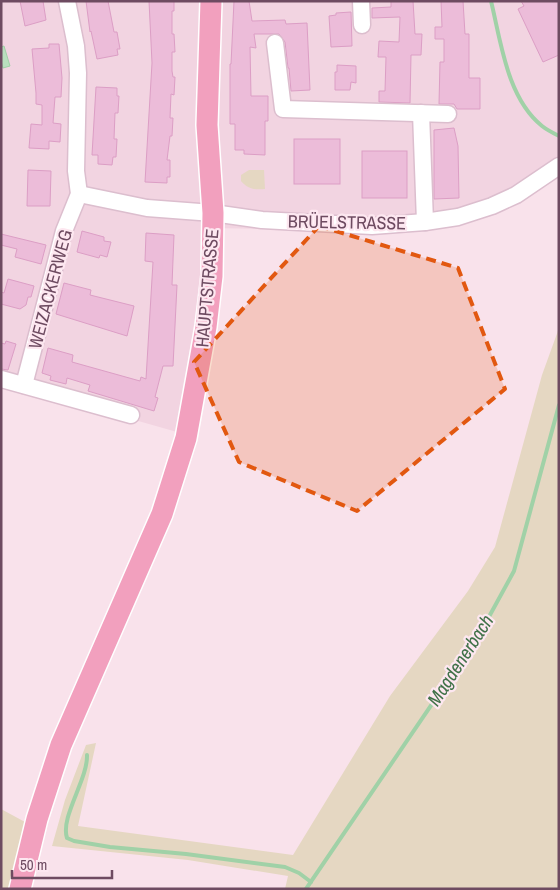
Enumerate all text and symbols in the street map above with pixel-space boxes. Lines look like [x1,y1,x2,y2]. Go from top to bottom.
street label: BRÜELSTRASSE [288,208,406,236]
street label: WEIZACKERWEG [22,226,78,352]
street label: HAUPTSTRASSE [189,228,225,348]
water label: Magdenerbach [421,609,499,711]
scale bar [12,848,112,880]
text: 50 m [20,854,47,875]

